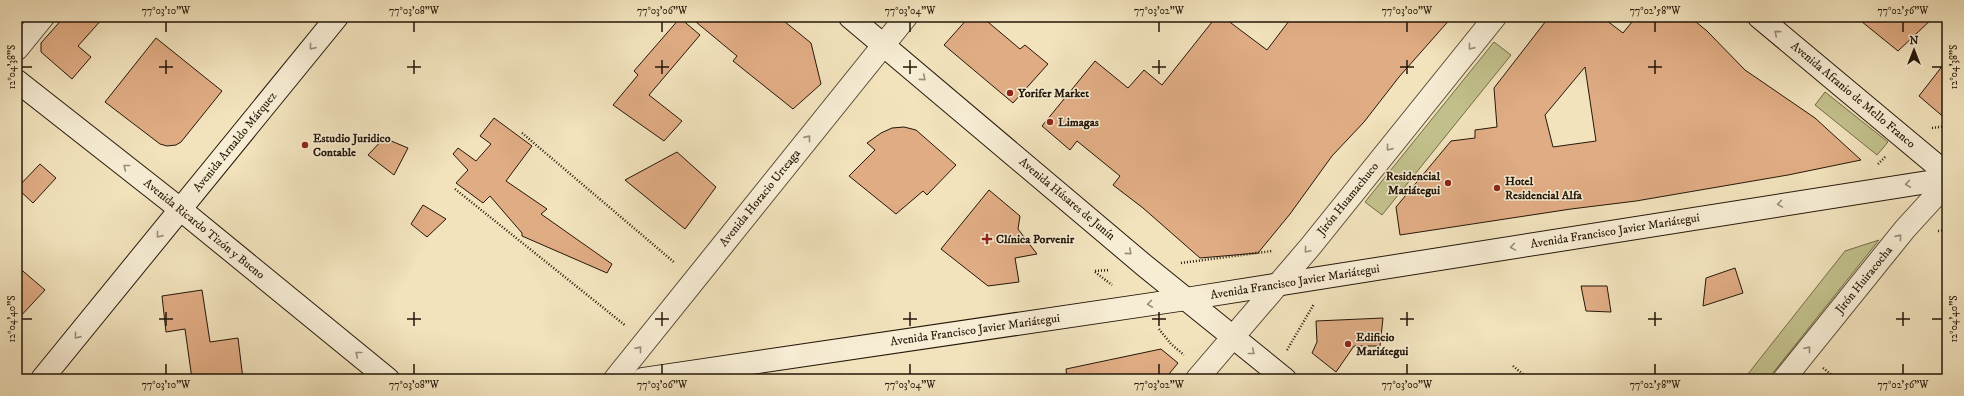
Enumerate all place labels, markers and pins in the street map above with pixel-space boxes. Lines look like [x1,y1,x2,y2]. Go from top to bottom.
place label: Yorifer Market [1017,86,1089,101]
marker: Yorifer Market [1005,88,1015,98]
place label: Limagas [1058,115,1099,130]
marker: Limagas [1045,117,1055,127]
place label: Estudio Juridico Contable [313,131,391,160]
marker: Estudio Juridico Contable [300,140,310,150]
place label: Residencial Mariátegui [1386,169,1440,198]
place label: Hotel Residencial Alfa [1505,174,1583,203]
marker: Residencial Mariátegui [1443,178,1453,188]
marker: Hotel Residencial Alfa [1492,183,1502,193]
place label: Clínica Porvenir [996,232,1075,247]
marker: Clínica Porvenir [981,233,993,245]
place label: Edificio Mariátegui [1356,330,1408,359]
marker: Edificio Mariátegui [1343,339,1353,349]

